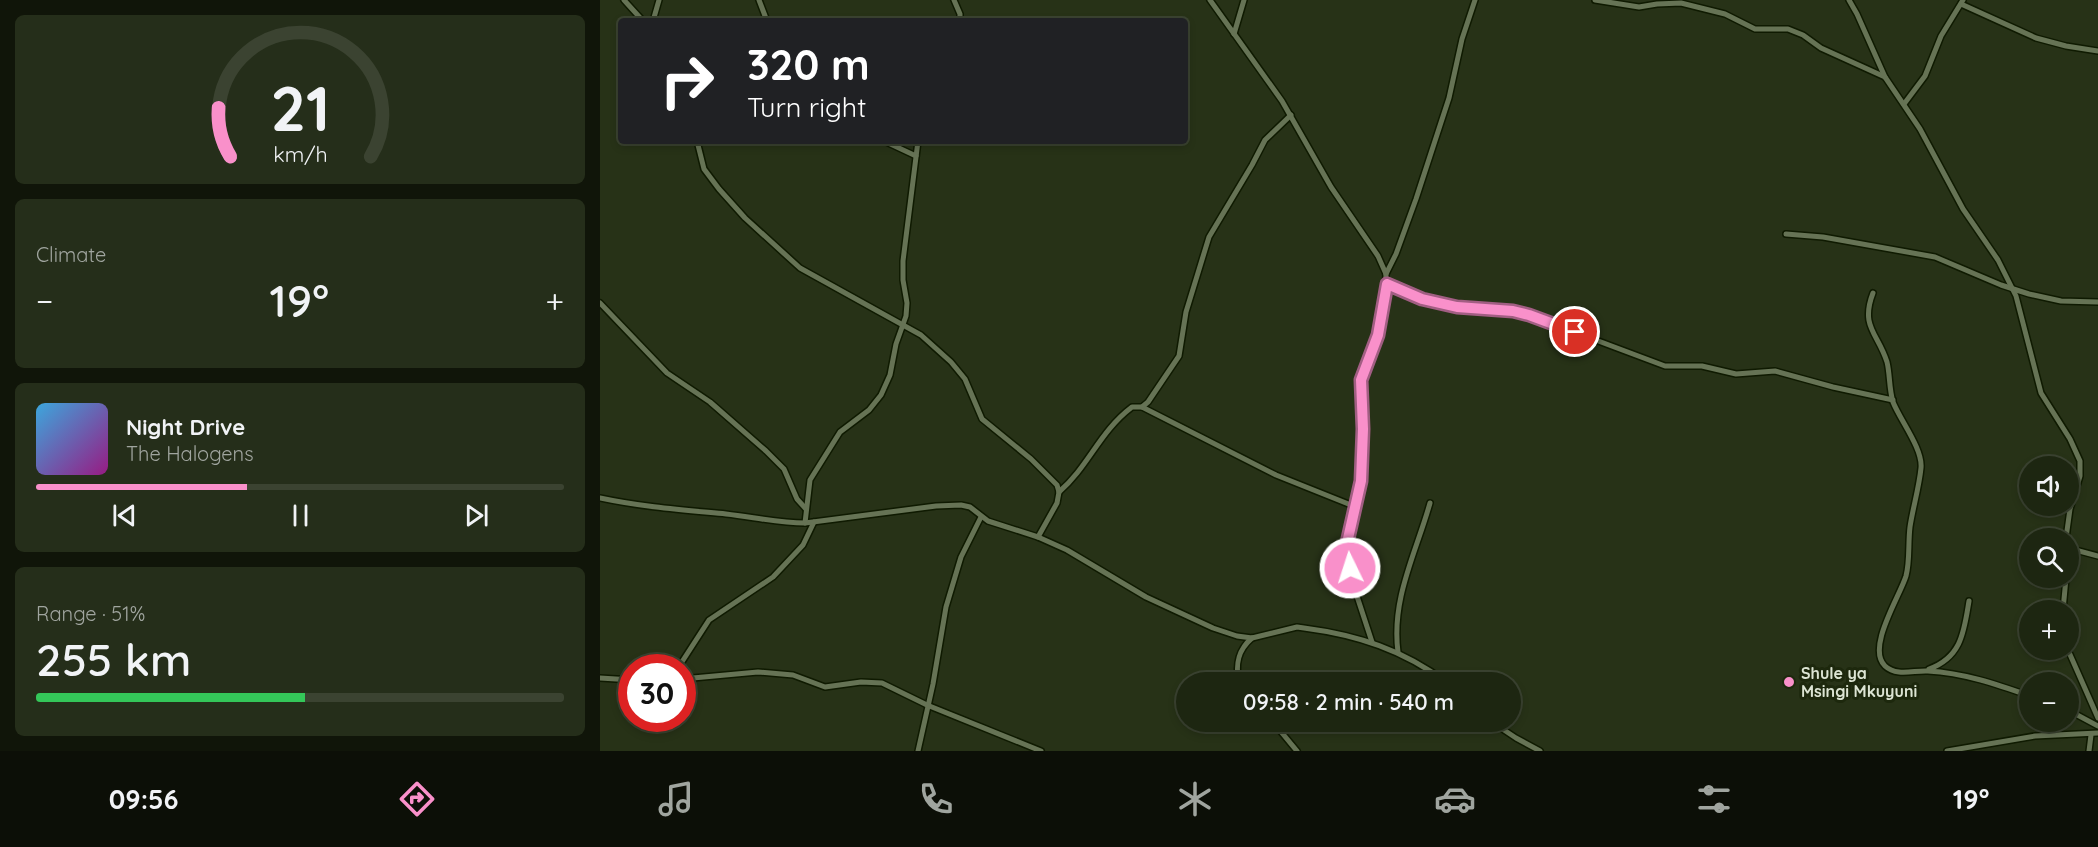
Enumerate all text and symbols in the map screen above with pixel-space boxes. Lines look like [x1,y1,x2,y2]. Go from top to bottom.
text: 320 m [747,38,870,91]
icon: right [648,42,726,120]
text: 21 [270,69,330,147]
text: Turn right [747,90,866,124]
text: km/h [273,141,327,167]
text: Climate [36,242,106,267]
text: 19° [270,272,329,328]
text: − [36,280,53,321]
text: + [545,280,564,321]
pin [1549,306,1600,357]
icon: arrive [1558,315,1591,348]
text: Night Drive [126,413,245,441]
text: The Halogens [126,441,254,466]
map controls [2019,456,2079,732]
button: sound [2019,456,2079,516]
icon: previous [108,499,141,532]
icon: pause [284,499,317,532]
icon: next [460,499,493,532]
button: search [2019,528,2079,588]
position arrow [1318,536,1382,600]
button: + [2019,600,2079,660]
text: Range · 51% [36,601,145,626]
text: 255 km [36,631,191,687]
speed limit sign: 30 [618,654,696,732]
place label: Shule ya Msingi Mkuyuni [1801,663,1917,701]
button: − [2019,672,2079,732]
marker: Shule ya Msingi Mkuyuni [1782,675,1796,689]
text: 09:58 · 2 min · 540 m [1243,688,1454,716]
icon: directions [396,778,438,820]
icon: music [655,778,697,820]
icon: phone [915,778,957,820]
icon: climate [1174,778,1216,820]
icon: car [1434,778,1476,820]
icon: filters [1693,778,1735,820]
text: 09:56 [109,782,179,816]
text: 19° [1953,782,1989,816]

